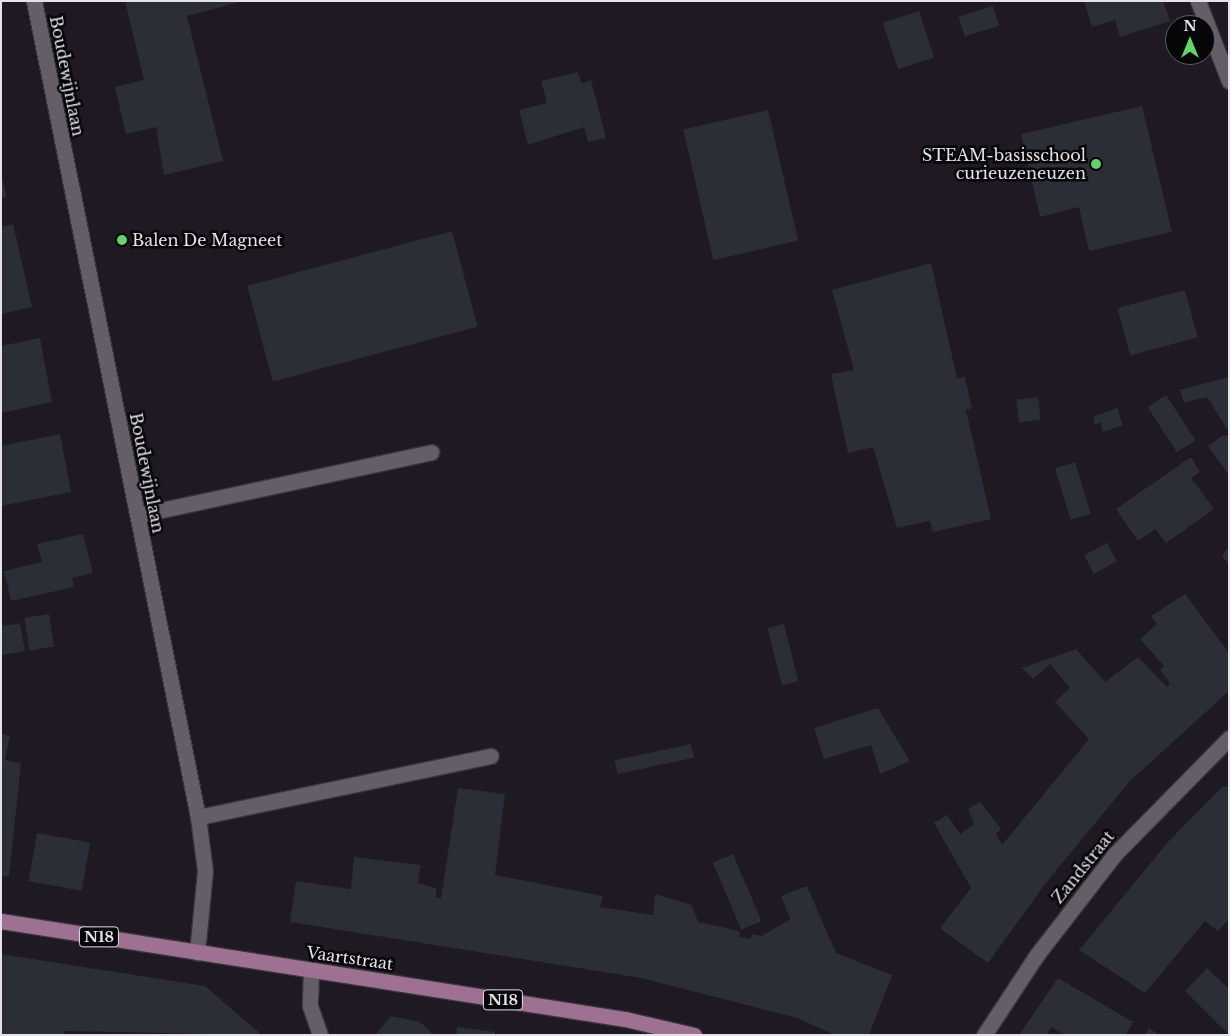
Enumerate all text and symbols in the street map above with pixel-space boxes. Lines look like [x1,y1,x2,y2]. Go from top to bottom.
street label: Boudewijnlaan [46,14,88,138]
north arrow [1165,15,1215,65]
text: N [1183,17,1197,35]
place label: STEAM-basisschool curieuzeneuzen [922,145,1086,183]
marker: STEAM-basisschool curieuzeneuzen [1090,158,1102,170]
place label: Balen De Magneet [132,230,282,250]
marker: Balen De Magneet [116,234,128,246]
street label: Boudewijnlaan [126,411,168,535]
street label: Zandstraat [1048,827,1118,907]
road number: N18 [78,924,120,950]
street label: Vaartstraat [306,942,394,974]
road number: N18 [482,988,524,1012]

